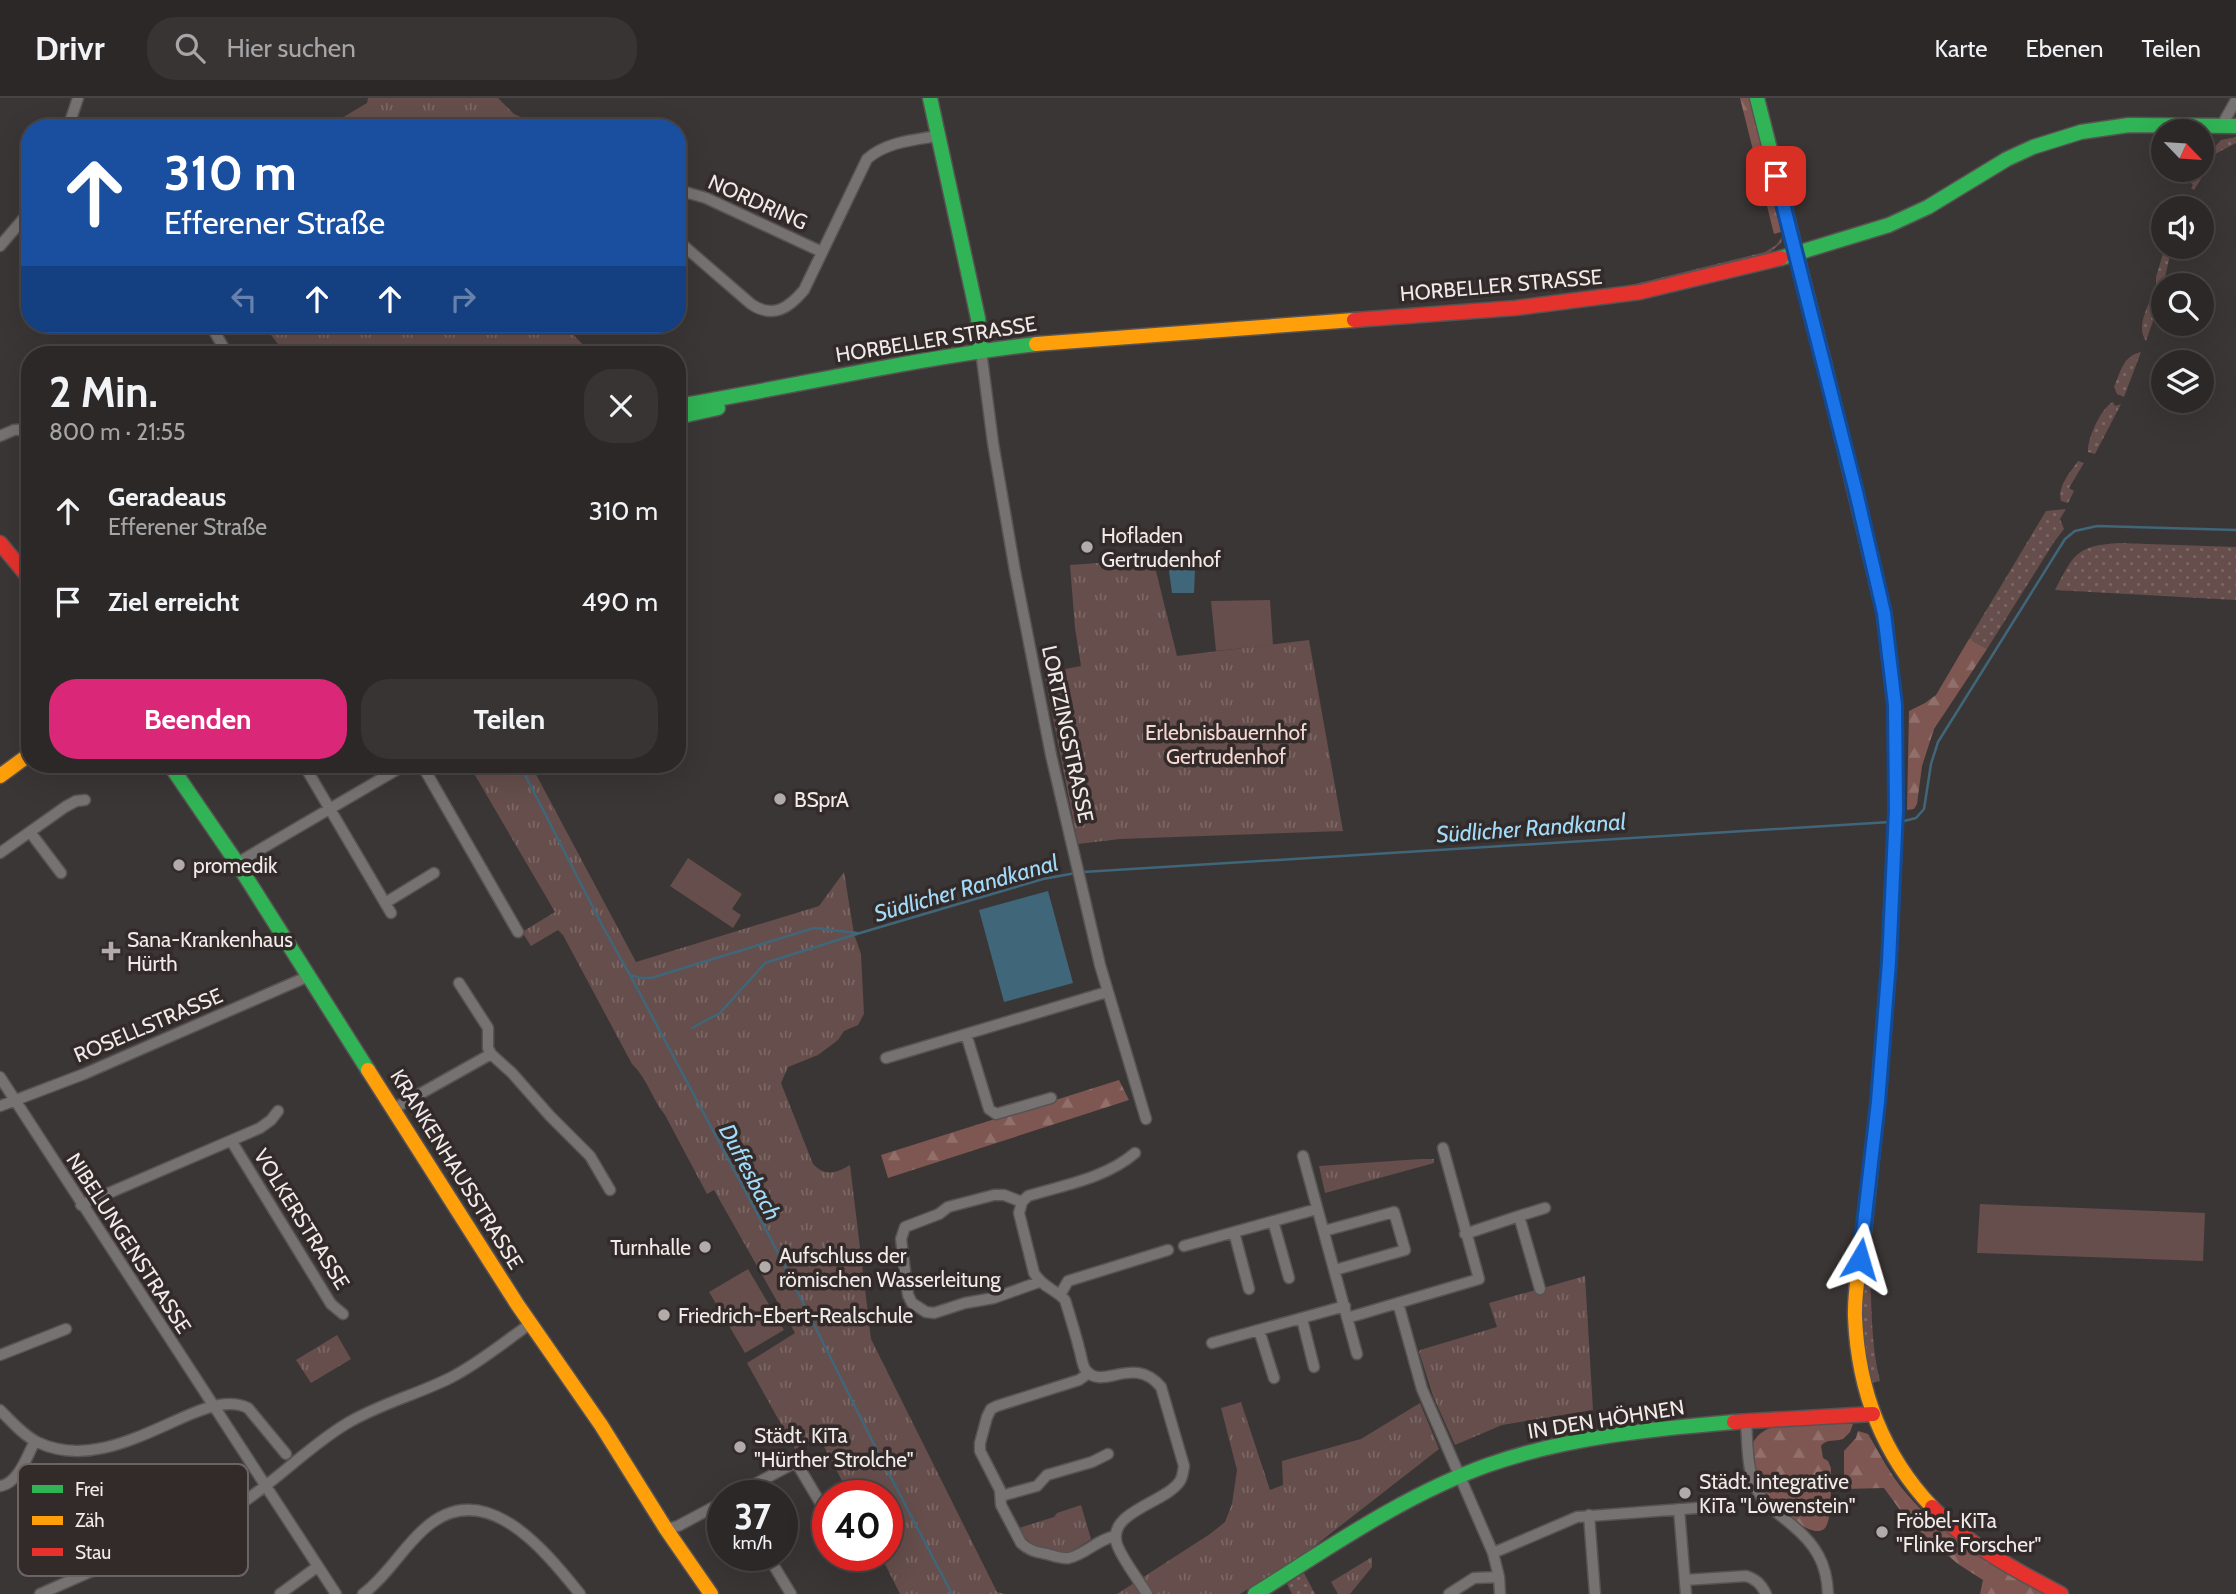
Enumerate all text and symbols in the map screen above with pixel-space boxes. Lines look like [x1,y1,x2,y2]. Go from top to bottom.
search box [147,17,637,80]
text: Drivr [35,28,105,68]
icon: search [171,29,209,67]
text: Hier suchen [227,32,356,64]
text: Karte [1934,34,1987,63]
text: Ebenen [2025,34,2103,63]
text: Teilen [2141,34,2201,63]
north arrow [2151,119,2214,182]
map controls [2151,119,2214,413]
text: 310 m [164,143,297,202]
pin [1746,146,1806,206]
icon: ahead [49,147,140,238]
icon: arrive [1757,157,1795,195]
street label: NORDRING [705,169,811,235]
button: sound [2151,196,2214,259]
text: Efferener Straße [164,203,385,242]
street label: HORBELLER STRASSE [1399,264,1603,306]
button: search [2151,273,2214,336]
icon: left [225,280,263,318]
icon: ahead [298,280,336,318]
icon: ahead [371,280,409,318]
icon: right [444,280,482,318]
street label: HORBELLER STRASSE [834,311,1038,367]
button: layers [2151,350,2214,413]
text: 2 Min. [49,366,158,418]
button: close [584,369,658,443]
text: 800 m · 21:55 [49,418,185,446]
text: Geradeaus [108,481,226,513]
icon: ahead [49,492,87,530]
text: 310 m [589,495,658,527]
text: Efferener Straße [108,513,267,541]
place label: Hofladen Gertrudenhof [1101,523,1221,572]
marker: Hofladen Gertrudenhof [1079,539,1095,555]
icon: arrive [49,583,87,621]
text: Ziel erreicht [108,586,239,618]
text: 490 m [581,586,658,618]
street label: LORTZINGSTRASSE [1037,643,1099,825]
button: Beenden [49,679,347,759]
button: Teilen [361,679,658,759]
park label: Erlebnisbauernhof Gertrudenhof [1145,720,1307,769]
place label: BSprA [794,787,849,812]
marker: BSprA [772,791,788,807]
water label: Südlicher Randkanal [1435,807,1627,849]
water label: Südlicher Randkanal [871,848,1062,928]
place label: promedik [193,853,278,878]
marker: promedik [171,857,187,873]
place label: Sana-Krankenhaus Hürth [127,927,293,976]
marker: Sana-Krankenhaus Hürth [101,941,121,961]
street label: ROSELLSTRASSE [70,982,226,1068]
street label: KRANKENHAUSSTRASSE [385,1065,529,1273]
water label: Duffesbach [713,1119,787,1225]
street label: VOLKERSTRASSE [249,1144,355,1294]
street label: NIBELUNGENSTRASSE [61,1148,197,1338]
position arrow [1823,1222,1897,1296]
place label: Turnhalle [610,1235,691,1260]
marker: Turnhalle [697,1239,713,1255]
place label: Aufschluss der römischen Wasserleitung [779,1243,1001,1292]
marker: Aufschluss der römischen Wasserleitung [757,1259,773,1275]
place label: Friedrich-Ebert-Realschule [678,1303,914,1328]
marker: Friedrich-Ebert-Realschule [656,1307,672,1323]
street label: IN DEN HÖHNEN [1526,1394,1686,1444]
place label: Städt. KiTa "Hürther Strolche" [754,1423,913,1472]
marker: Städt. KiTa "Hürther Strolche" [732,1439,748,1455]
legend [18,1464,248,1576]
place label: Städt. integrative KiTa "Löwenstein" [1699,1469,1855,1518]
text: Frei [75,1478,104,1501]
speed limit sign: 40 [812,1480,903,1571]
marker: Städt. integrative KiTa "Löwenstein" [1677,1485,1693,1501]
text: 37 [734,1495,771,1538]
place label: Fröbel-KiTa "Flinke Forscher" [1896,1508,2041,1557]
text: Zäh [75,1509,105,1532]
marker: Fröbel-KiTa "Flinke Forscher" [1874,1524,1890,1540]
text: km/h [733,1532,772,1554]
text: Stau [75,1541,111,1564]

